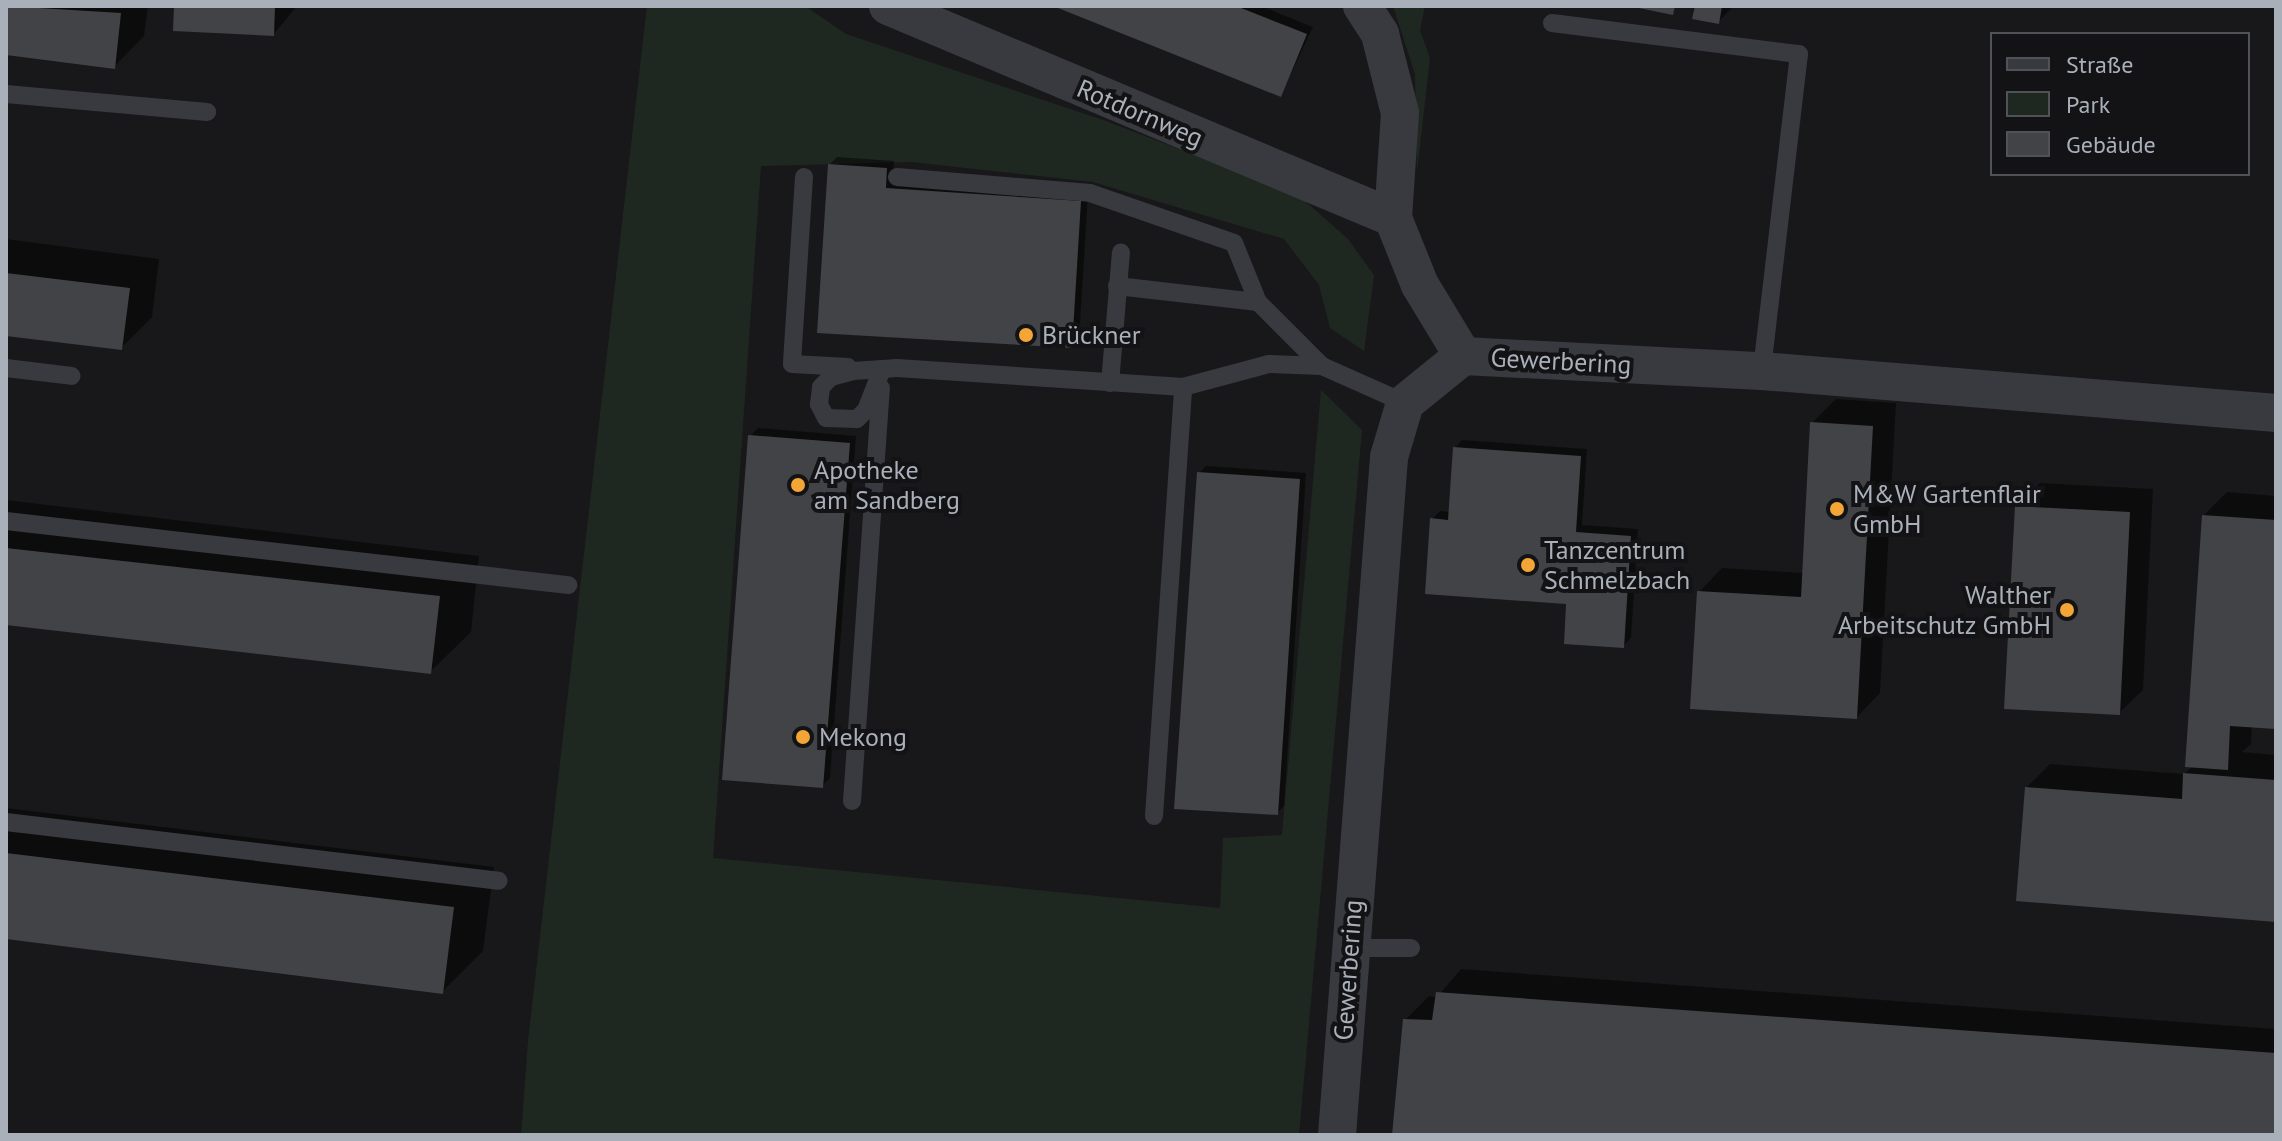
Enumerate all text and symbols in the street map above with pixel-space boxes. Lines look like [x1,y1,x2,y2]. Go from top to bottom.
legend [1990,32,2250,176]
text: Straße [2066,49,2133,80]
street label: Rotdornweg [1072,73,1208,153]
text: Park [2066,89,2110,120]
text: Gebäude [2066,129,2156,160]
place label: Brückner [1042,319,1140,351]
marker: Brückner [1017,326,1035,344]
street label: Gewerbering [1490,342,1632,380]
place label: Apotheke am Sandberg [814,454,960,516]
marker: Apotheke am Sandberg [789,476,807,494]
place label: M&W Gartenflair GmbH [1853,478,2041,540]
marker: M&W Gartenflair GmbH [1828,500,1846,518]
place label: Tanzcentrum Schmelzbach [1544,534,1690,596]
marker: Tanzcentrum Schmelzbach [1519,556,1537,574]
place label: Walther Arbeitschutz GmbH [1837,579,2051,640]
marker: Walther Arbeitschutz GmbH [2058,601,2076,619]
place label: Mekong [819,721,907,753]
marker: Mekong [794,728,812,746]
street label: Gewerbering [1328,899,1368,1041]

